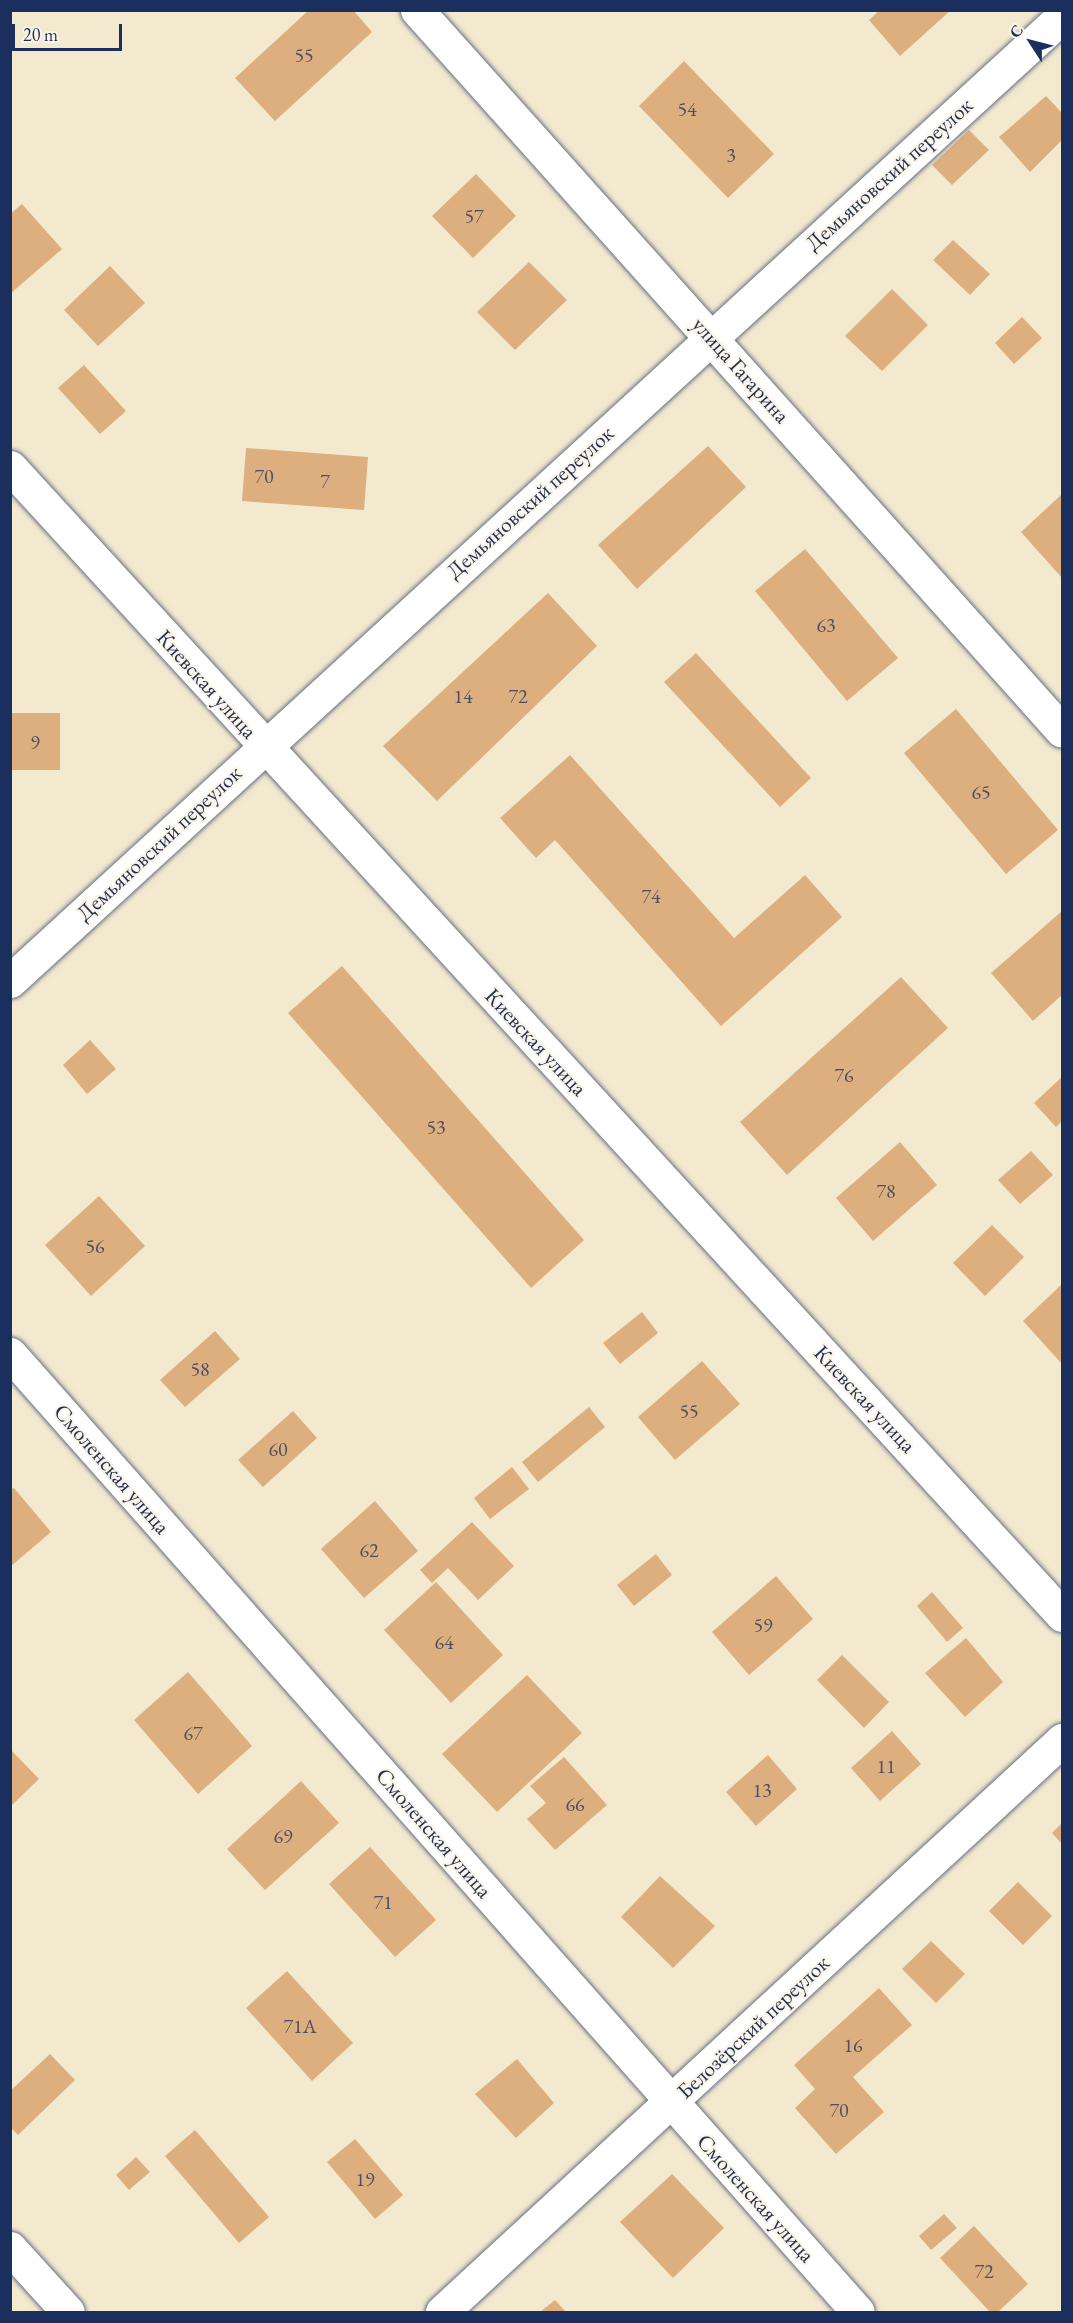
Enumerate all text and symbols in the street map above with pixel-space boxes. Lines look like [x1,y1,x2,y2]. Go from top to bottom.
scale bar [15,12,124,50]
north arrow [1001,12,1061,72]
text: С [1004,20,1028,42]
text: 20 m [23,23,58,46]
house number: 55 [294,43,314,67]
street label: Демьяновский переулок [800,92,978,256]
house number: 54 [677,97,697,121]
house number: 3 [726,143,736,167]
house number: 57 [464,204,484,228]
street label: улица Гагарина [687,312,795,428]
street label: Демьяновский переулок [441,420,619,584]
house number: 70 [254,464,274,488]
house number: 7 [320,469,330,493]
house number: 63 [816,613,836,637]
street label: Киевская улица [151,624,263,744]
house number: 14 [453,684,473,708]
house number: 72 [508,684,528,708]
house number: 9 [30,730,40,754]
street label: Демьяновский переулок [71,760,247,926]
house number: 65 [971,780,991,804]
house number: 74 [641,884,661,908]
street label: Киевская улица [480,983,592,1101]
house number: 76 [834,1063,854,1087]
house number: 53 [426,1115,446,1139]
house number: 78 [876,1179,896,1203]
house number: 56 [85,1234,105,1258]
street label: Киевская улица [809,1340,921,1458]
house number: 58 [190,1357,210,1381]
street label: Смоленская улица [48,1399,176,1539]
house number: 55 [679,1399,699,1423]
house number: 60 [268,1437,288,1461]
house number: 62 [359,1538,379,1562]
house number: 59 [753,1613,773,1637]
house number: 64 [434,1630,454,1654]
house number: 67 [183,1721,203,1745]
house number: 11 [876,1754,896,1778]
street label: Смоленская улица [370,1763,498,1903]
house number: 13 [752,1778,772,1802]
house number: 66 [565,1792,585,1816]
house number: 69 [273,1824,293,1848]
house number: 71 [373,1890,393,1914]
street label: Белозёрский переулок [671,1950,835,2104]
house number: 71А [283,2014,317,2038]
house number: 16 [843,2033,863,2057]
house number: 70 [829,2098,849,2122]
street label: Смоленская улица [691,2128,821,2268]
house number: 19 [355,2167,375,2191]
house number: 72 [974,2259,994,2283]

